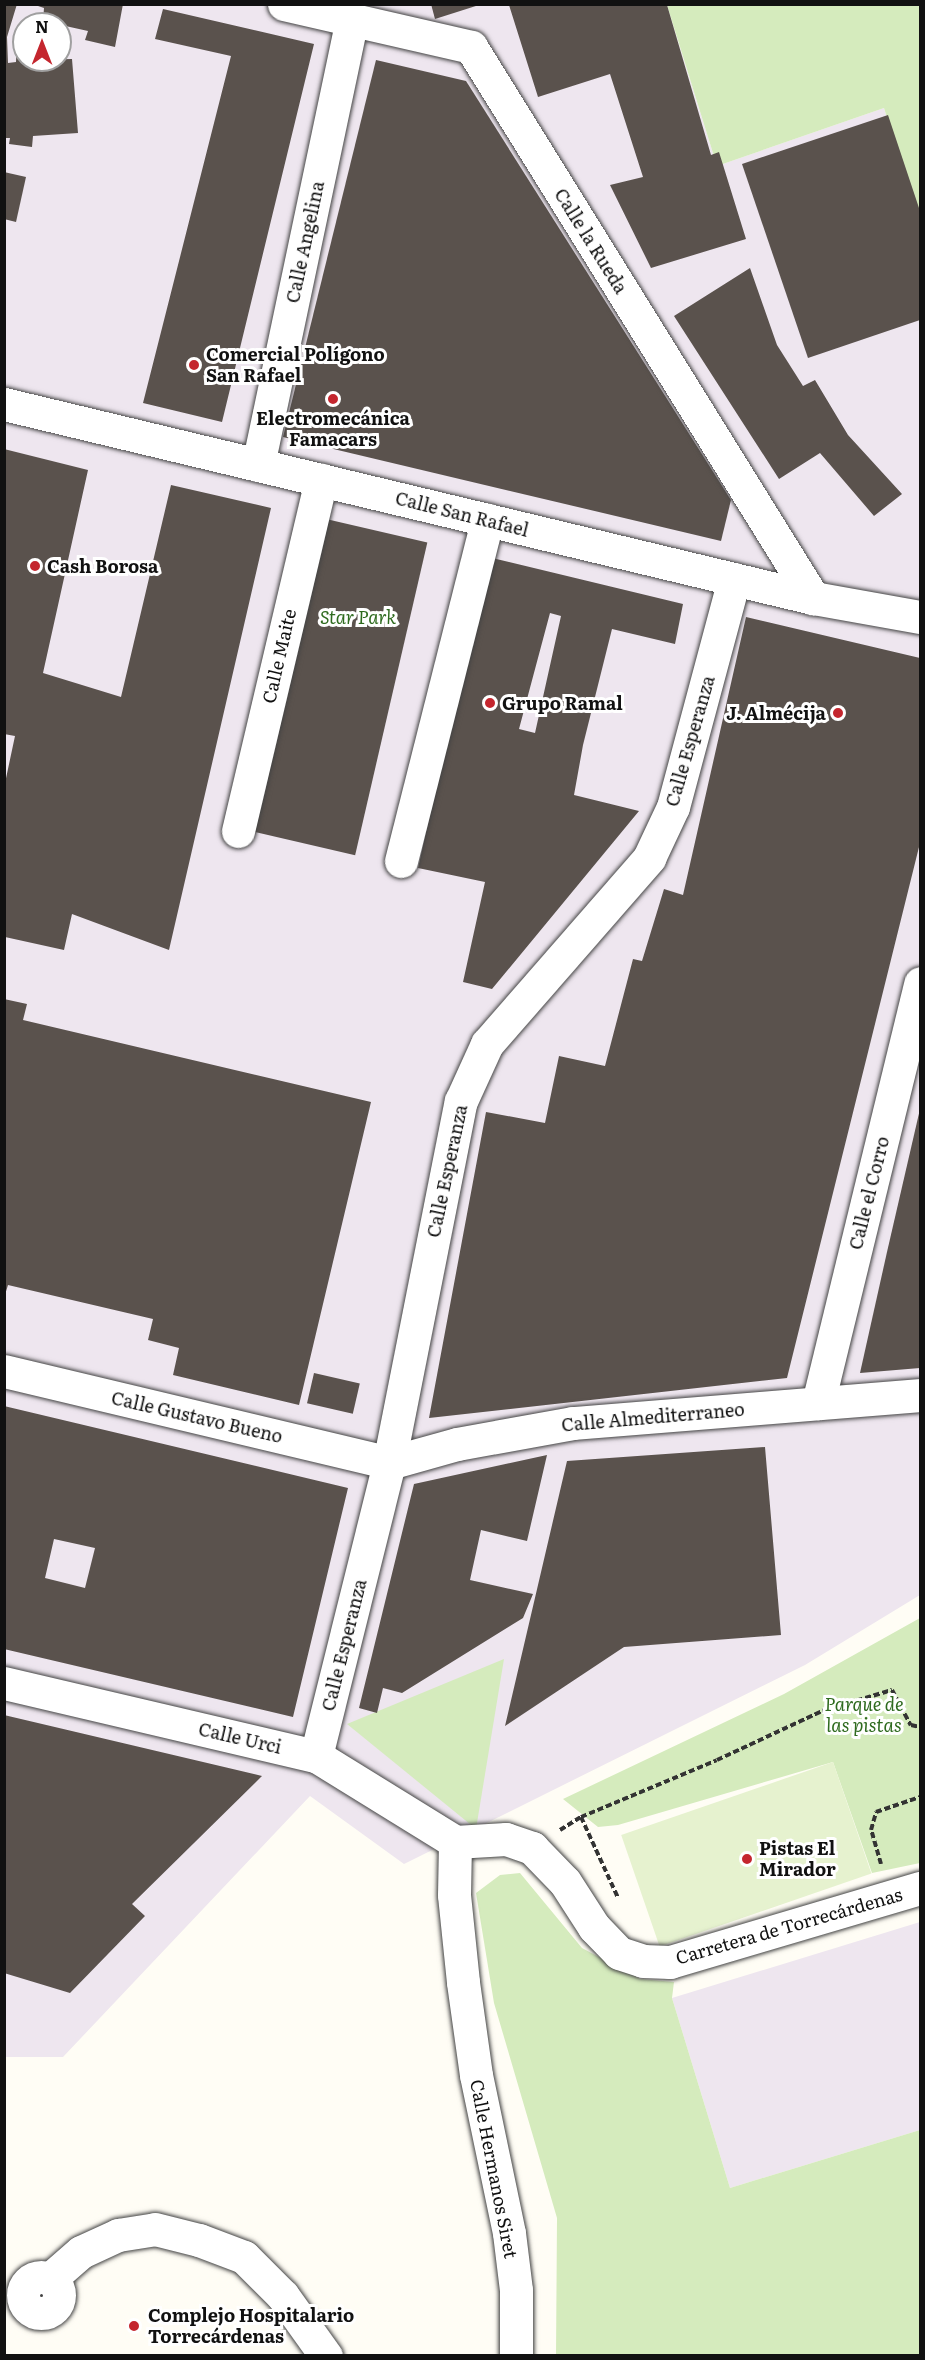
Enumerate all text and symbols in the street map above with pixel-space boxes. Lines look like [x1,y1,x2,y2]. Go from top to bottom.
north arrow [12,12,72,72]
text: N [35,14,49,38]
street label: Calle Angelina [282,179,328,305]
street label: Calle la Rueda [550,184,632,298]
place label: Comercial Polígono San Rafael [206,344,385,386]
marker: Comercial Polígono San Rafael [187,358,201,372]
marker: Electromecánica Famacars [326,392,340,406]
place label: Electromecánica Famacars [256,408,410,450]
street label: Calle San Rafael [393,487,531,541]
place label: Cash Borosa [47,555,159,577]
marker: Cash Borosa [28,559,42,573]
park label: Star Park [320,606,396,628]
street label: Calle Maite [258,607,300,705]
street label: Calle Esperanza [661,673,719,809]
place label: Grupo Ramal [502,692,623,714]
marker: Grupo Ramal [483,696,497,710]
place label: J. Almécija [726,702,826,724]
marker: J. Almécija [831,706,845,720]
street label: Calle Esperanza [422,1103,472,1239]
street label: Calle el Corro [844,1134,894,1252]
street label: Calle Gustavo Bueno [109,1387,285,1447]
street label: Calle Almediterraneo [560,1398,746,1436]
street label: Calle Esperanza [317,1577,371,1713]
park label: Parque de las pistas [824,1694,904,1736]
street label: Calle Urci [196,1718,284,1758]
place label: Pistas El Mirador [759,1838,836,1880]
marker: Pistas El Mirador [740,1852,754,1866]
street label: Carretera de Torrecárdenas [673,1883,905,1969]
street label: Calle Hermanos Siret [466,2078,522,2260]
place label: Complejo Hospitalario Torrecárdenas [148,2305,354,2348]
marker: Complejo Hospitalario Torrecárdenas [125,2317,143,2335]

